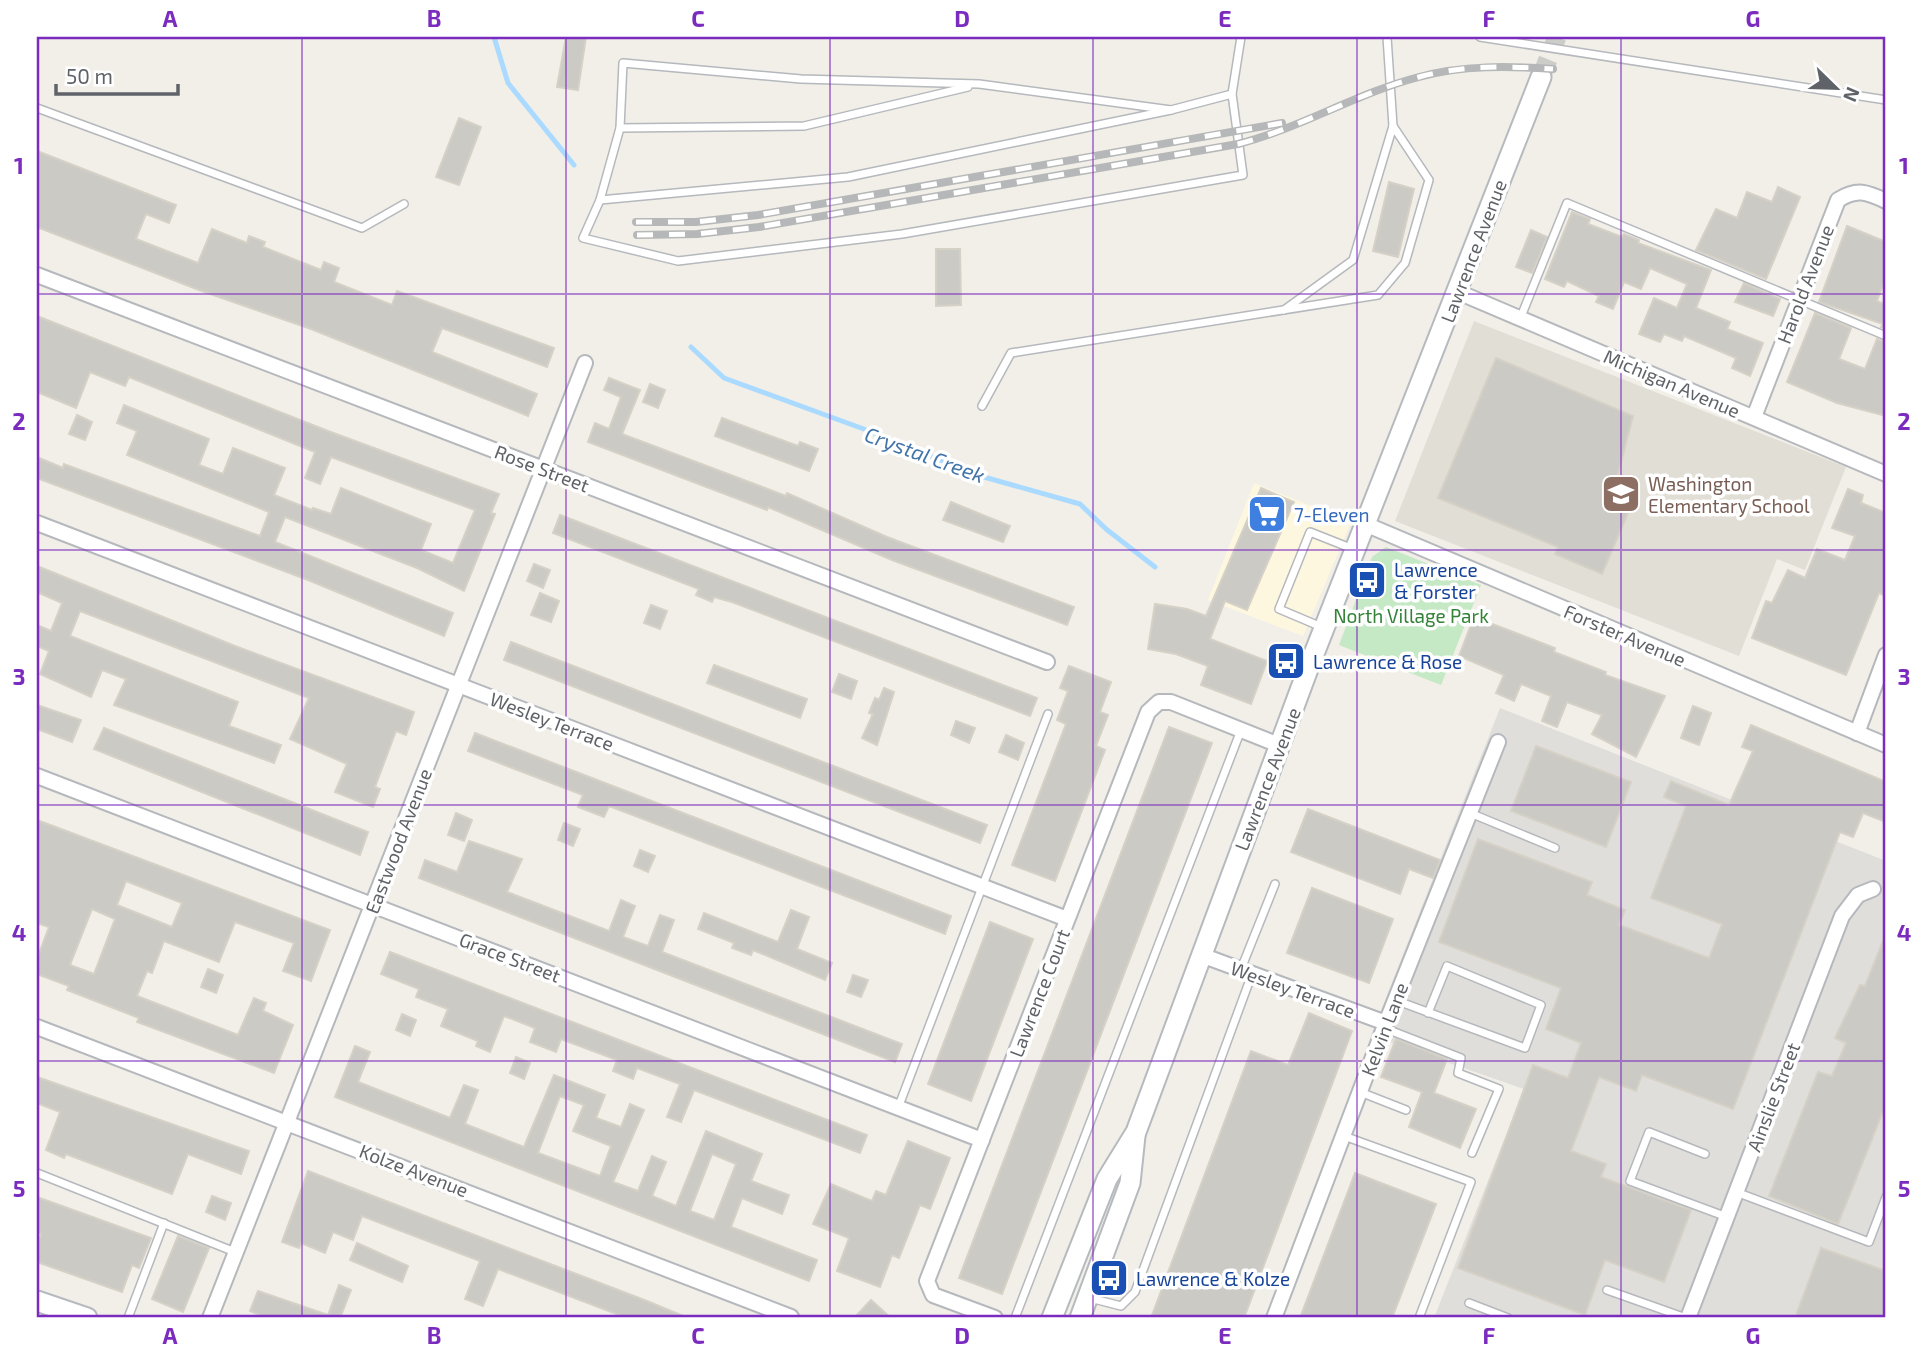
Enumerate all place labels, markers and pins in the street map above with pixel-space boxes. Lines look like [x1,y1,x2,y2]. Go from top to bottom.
place label: Washington Elementary School [1648,472,1810,517]
school or university icon: Washington Elementary School [1600,473,1642,515]
supermarket icon: 7-Eleven [1246,493,1288,535]
place label: 7-Eleven [1294,503,1370,526]
place label: Lawrence & Forster [1394,558,1478,603]
bus stop icon: Lawrence & Forster [1346,559,1388,601]
bus stop icon: Lawrence & Rose [1265,640,1307,682]
place label: Lawrence & Rose [1313,650,1462,673]
bus stop icon: Lawrence & Kolze [1088,1257,1130,1299]
place label: Lawrence & Kolze [1136,1267,1290,1290]

